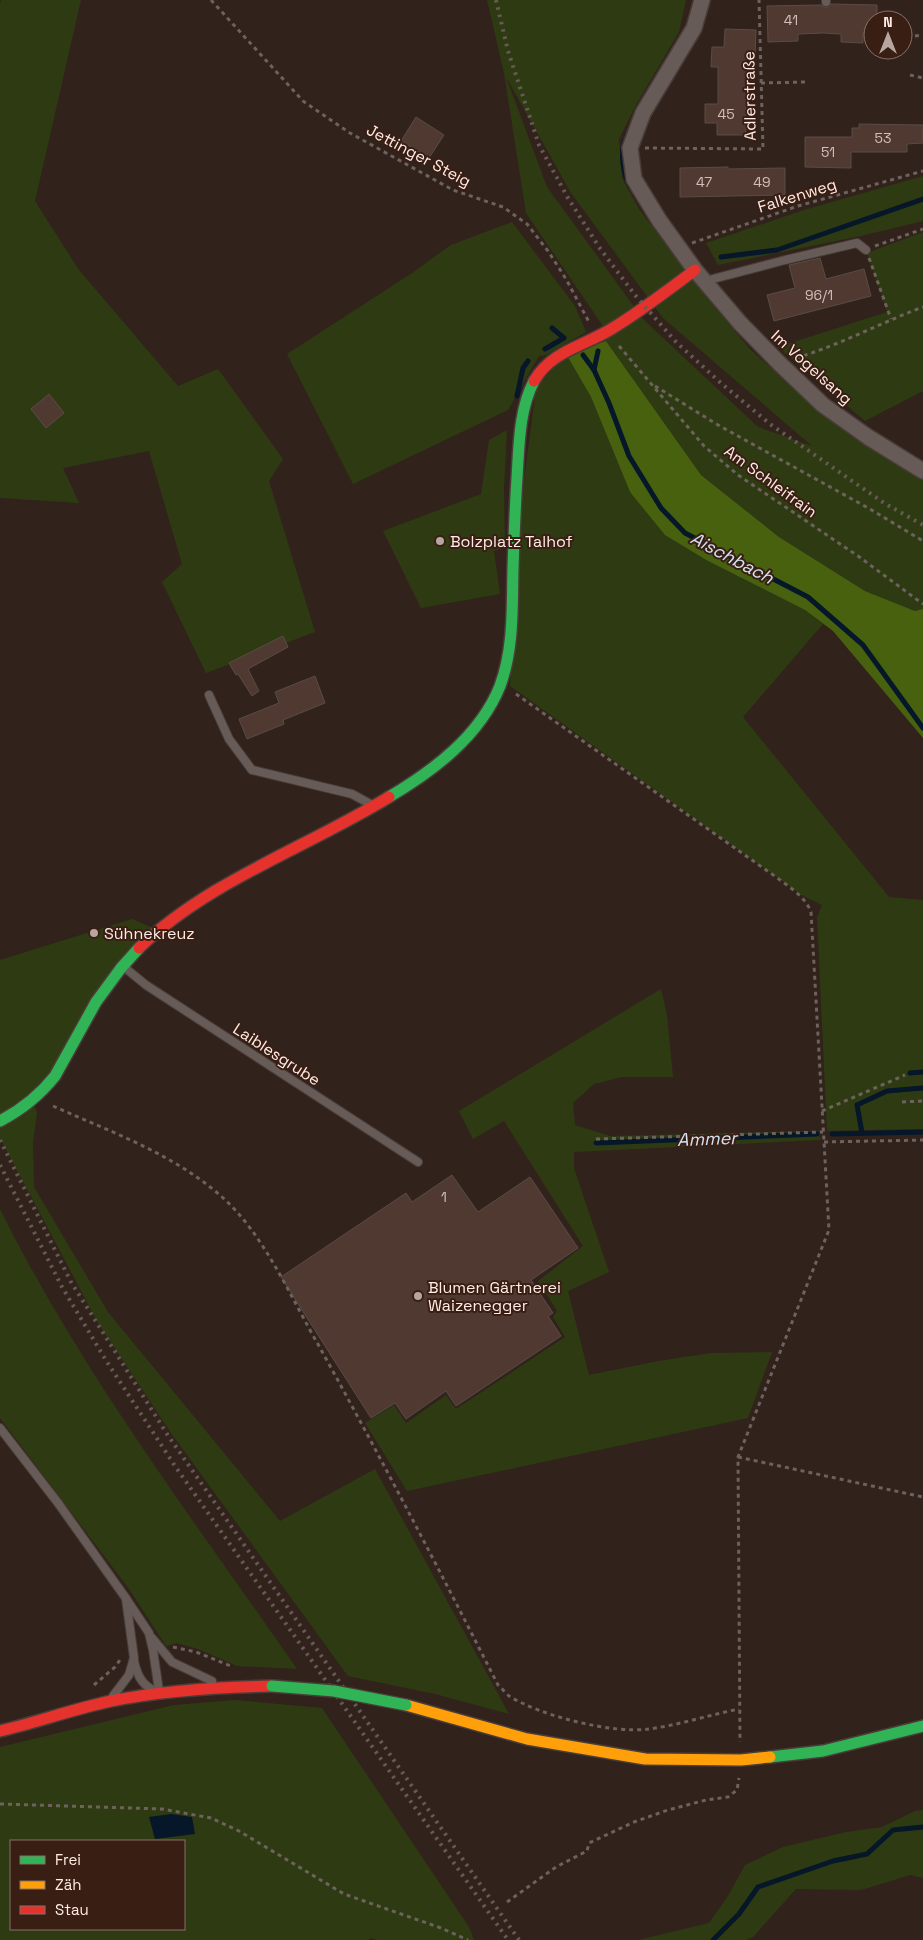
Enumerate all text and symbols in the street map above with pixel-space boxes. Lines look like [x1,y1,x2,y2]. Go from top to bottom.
north arrow [863,10,913,60]
house number: 41 [784,11,798,29]
text: N [883,13,893,31]
street label: Adlerstraße [738,51,761,141]
house number: 45 [717,105,735,123]
street label: Jettinger Steig [363,119,475,192]
house number: 53 [875,129,891,147]
house number: 51 [821,143,835,161]
house number: 47 [696,173,712,191]
house number: 49 [753,173,771,191]
street label: Falkenweg [755,174,839,217]
house number: 96/1 [805,286,833,304]
street label: Im Vogelsang [767,325,857,409]
street label: Am Schleifrain [720,441,821,522]
water label: Aischbach [687,526,778,589]
place label: Bolzplatz Talhof [450,531,573,552]
marker: Bolzplatz Talhof [434,535,446,547]
place label: Sühnekreuz [104,923,195,944]
marker: Sühnekreuz [88,927,100,939]
street label: Laiblesgrube [229,1018,324,1090]
water label: Ammer [677,1126,739,1151]
house number: 1 [441,1188,447,1206]
place label: Blumen Gärtnerei Waizenegger [428,1277,561,1316]
marker: Blumen Gärtnerei Waizenegger [412,1290,424,1302]
legend [10,1840,185,1930]
text: Frei [55,1850,81,1869]
text: Zäh [55,1875,81,1894]
text: Stau [55,1900,89,1919]

